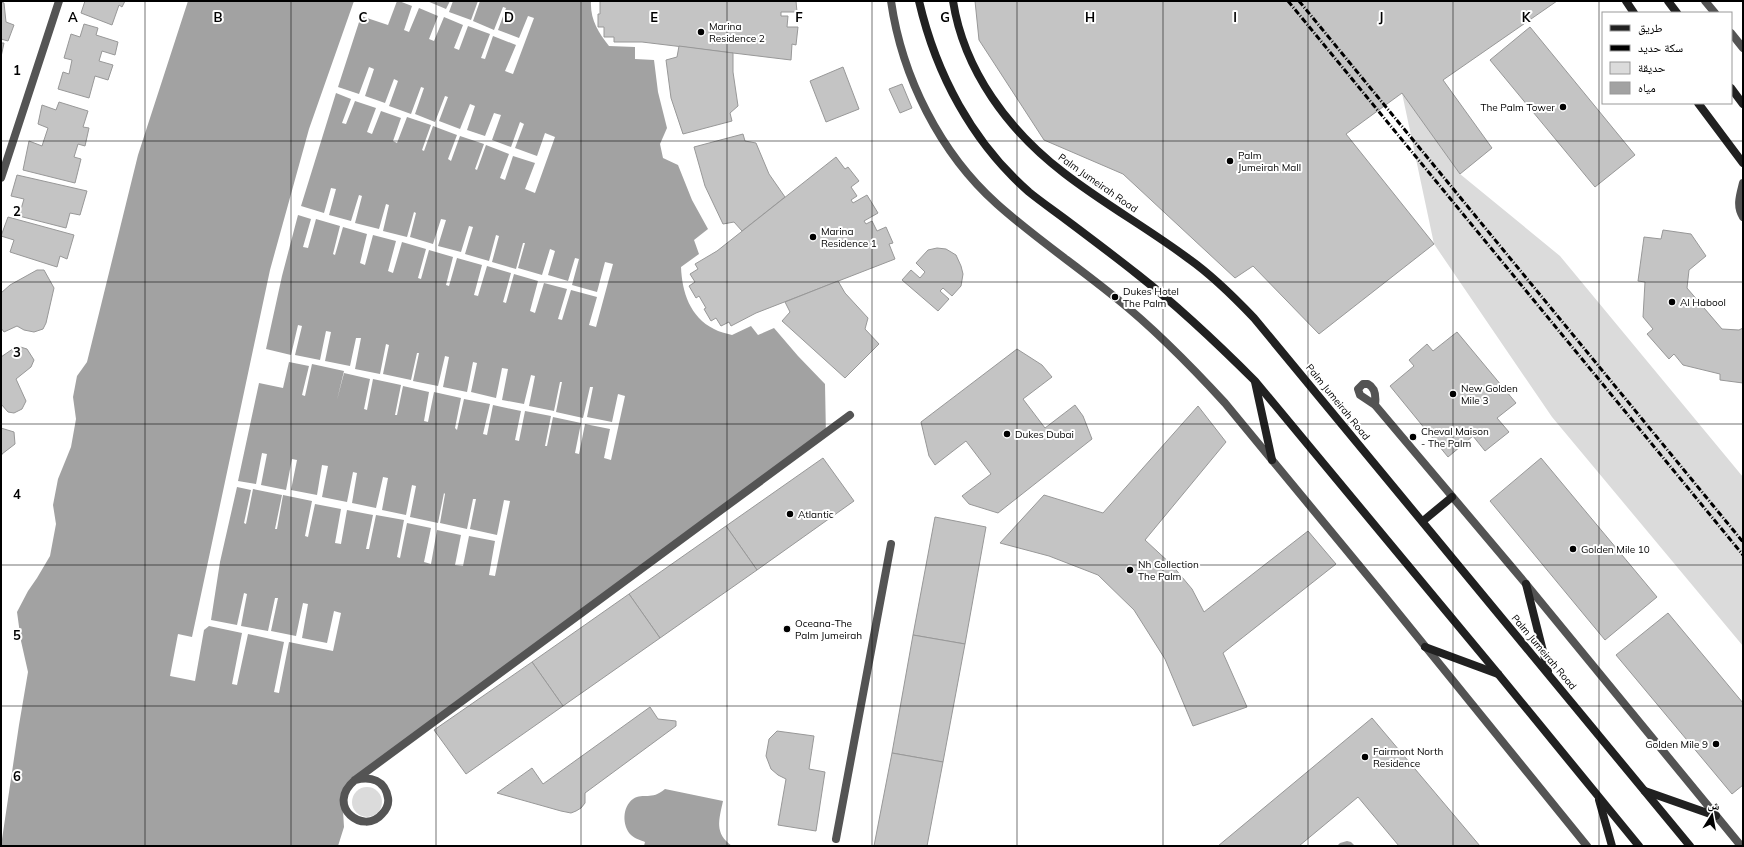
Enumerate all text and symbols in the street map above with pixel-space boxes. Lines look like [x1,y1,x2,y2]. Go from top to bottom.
text: A [68,9,78,25]
text: B [214,9,223,25]
text: C [359,9,368,25]
text: D [504,9,514,25]
text: E [650,9,658,25]
text: F [795,9,803,25]
text: G [940,9,950,25]
text: H [1085,9,1095,25]
text: I [1233,9,1237,25]
text: J [1379,9,1383,25]
text: K [1522,9,1532,25]
legend [1602,12,1732,104]
place label: Marina Residence 2 [709,20,765,45]
text: طريق [1638,20,1663,35]
marker: Marina Residence 2 [696,27,706,37]
text: سكة حديد [1638,40,1683,55]
text: حديقة [1638,60,1666,75]
text: 1 [13,62,21,78]
text: مياه [1638,80,1656,95]
place label: The Palm Tower [1480,101,1555,114]
marker: The Palm Tower [1558,102,1568,112]
place label: Palm Jumeirah Mall [1238,149,1301,174]
street label: Palm Jumeirah Road [1056,151,1140,215]
marker: Palm Jumeirah Mall [1225,156,1235,166]
text: 2 [13,203,21,219]
place label: Marina Residence 1 [821,225,877,250]
marker: Marina Residence 1 [808,232,818,242]
place label: Dukes Hotel The Palm [1123,285,1179,310]
marker: Dukes Hotel The Palm [1110,292,1120,302]
place label: Al Habool [1680,296,1726,309]
marker: Al Habool [1667,297,1677,307]
text: 3 [13,344,21,360]
street label: Palm Jumeirah Road [1303,361,1373,443]
place label: New Golden Mile 3 [1461,382,1518,407]
marker: New Golden Mile 3 [1448,389,1458,399]
place label: Cheval Maison - The Palm [1421,425,1489,450]
place label: Dukes Dubai [1015,428,1074,441]
marker: Dukes Dubai [1002,429,1012,439]
marker: Cheval Maison - The Palm [1408,432,1418,442]
text: 4 [13,486,21,502]
place label: Atlantic [798,508,834,521]
marker: Atlantic [785,509,795,519]
place label: Golden Mile 10 [1581,543,1650,556]
marker: Golden Mile 10 [1568,544,1578,554]
place label: Nh Collection The Palm [1138,558,1199,583]
marker: Nh Collection The Palm [1125,565,1135,575]
street label: Palm Jumeirah Road [1509,612,1579,692]
place label: Oceana-The Palm Jumeirah [795,617,862,642]
marker: Oceana-The Palm Jumeirah [782,624,792,634]
text: 5 [13,627,21,643]
place label: Golden Mile 9 [1645,738,1708,751]
marker: Golden Mile 9 [1711,739,1721,749]
place label: Fairmont North Residence [1373,745,1443,770]
marker: Fairmont North Residence [1360,752,1370,762]
text: 6 [13,768,21,784]
north arrow [1692,795,1732,835]
text: ش [1707,797,1721,814]

